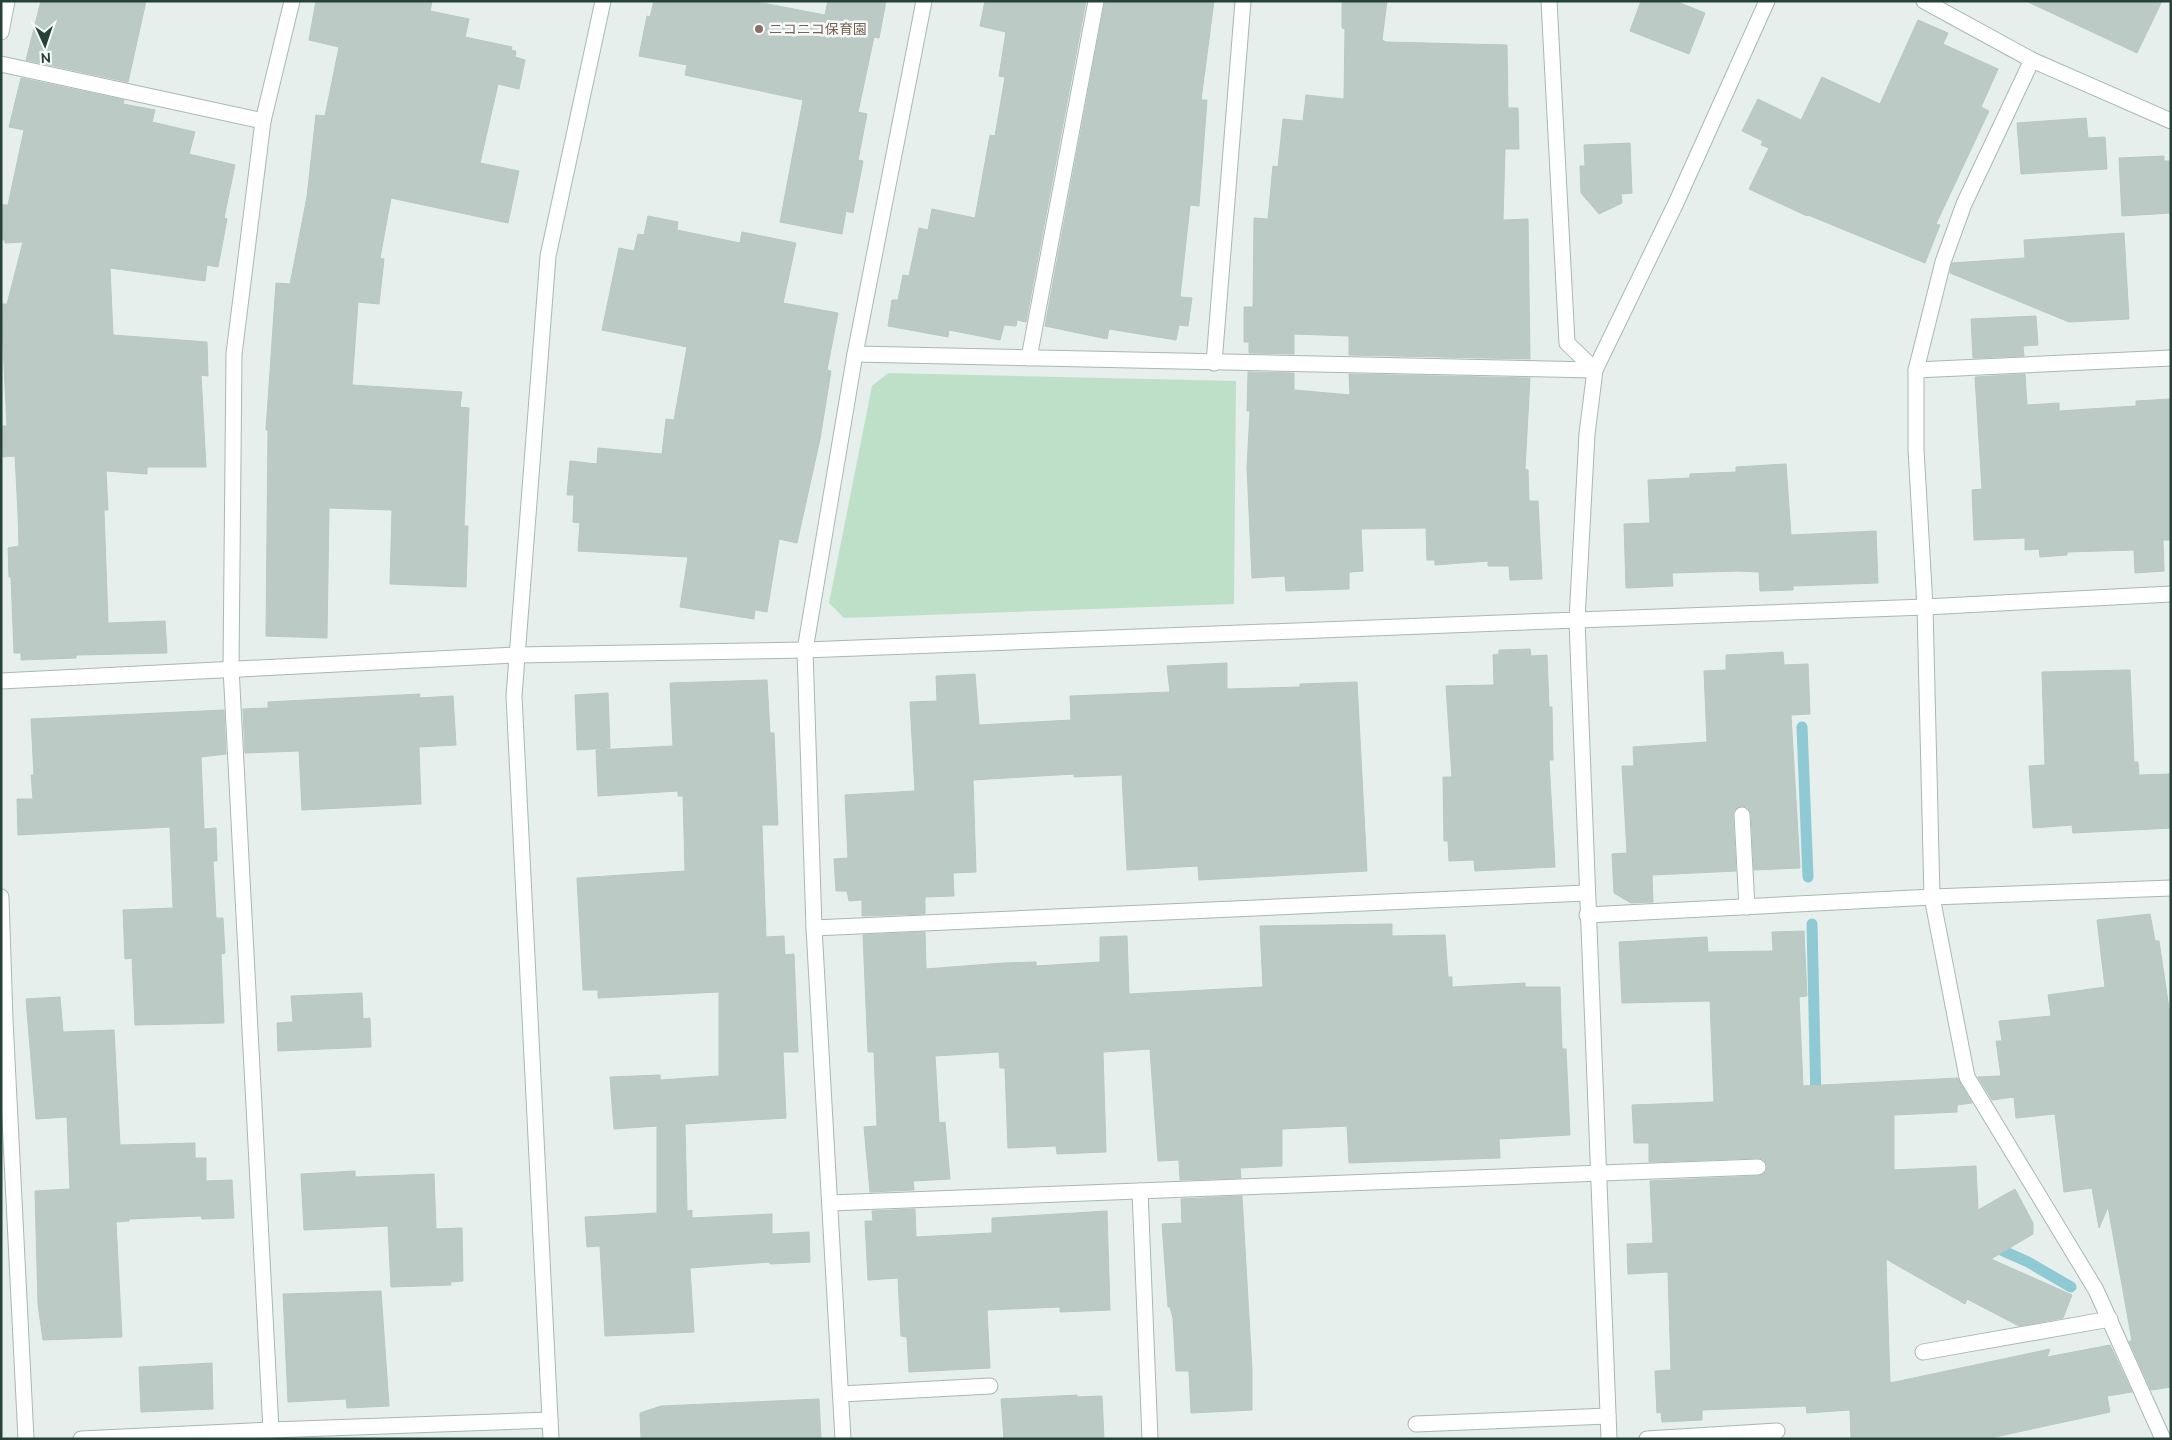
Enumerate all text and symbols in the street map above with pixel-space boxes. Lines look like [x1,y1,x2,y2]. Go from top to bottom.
north arrow [20,20,70,70]
place label: ニコニコ保育園 [769,21,867,37]
marker: ニコニコ保育園 [753,23,765,35]
text: N [40,50,51,66]

